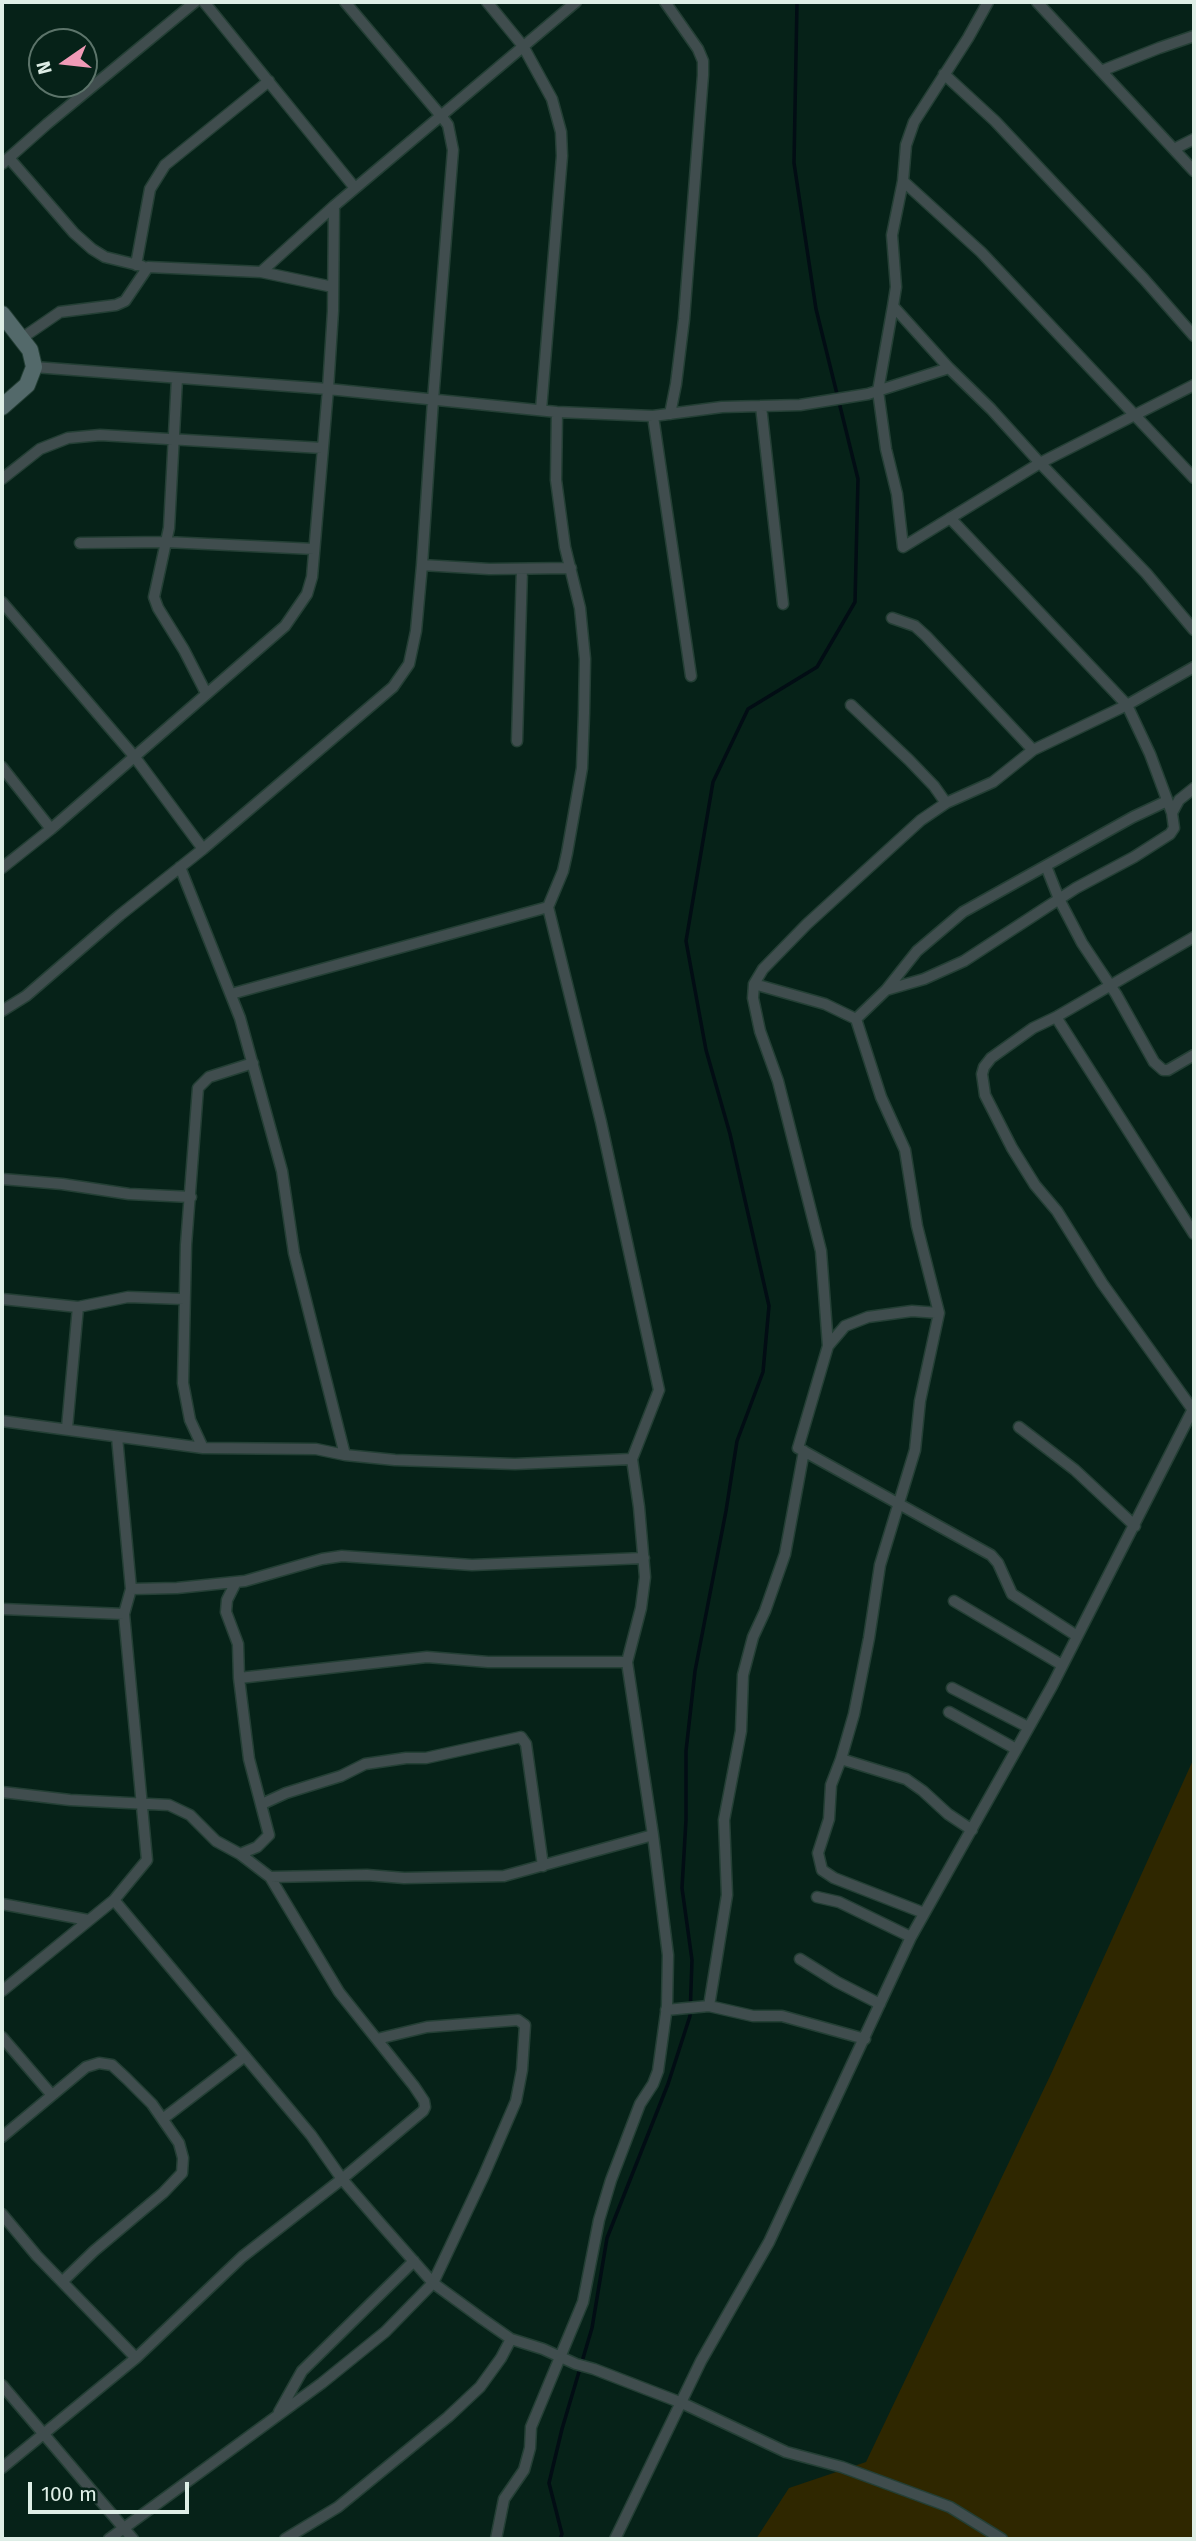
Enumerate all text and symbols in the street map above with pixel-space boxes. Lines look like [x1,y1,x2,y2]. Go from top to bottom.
north arrow [28,28,98,98]
text: N [31,59,57,77]
scale bar [32,2468,192,2512]
text: 100 m [41,2481,97,2507]

